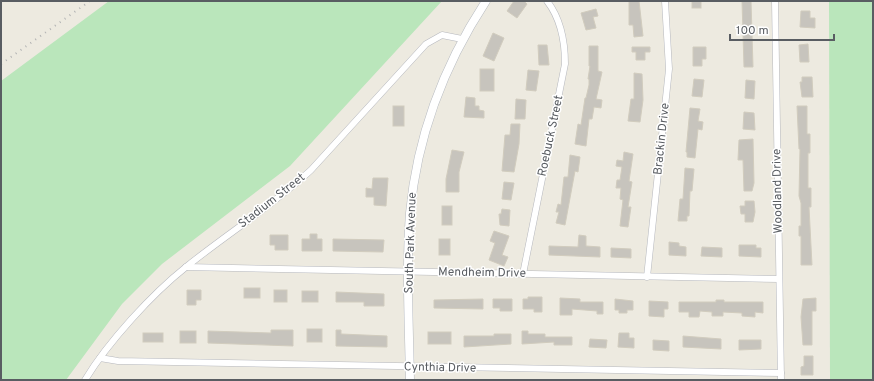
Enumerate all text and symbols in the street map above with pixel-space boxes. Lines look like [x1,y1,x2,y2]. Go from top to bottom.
scale bar [730,16,834,42]
text: 100 m [736,23,769,39]
street label: Roebuck Street [535,94,567,178]
street label: Brackin Drive [650,102,674,176]
street label: Woodland Drive [769,148,787,234]
street label: Stadium Street [235,170,309,232]
street label: South Park Avenue [401,192,421,294]
street label: Mendheim Drive [438,264,526,282]
street label: Cynthia Drive [404,359,476,377]

